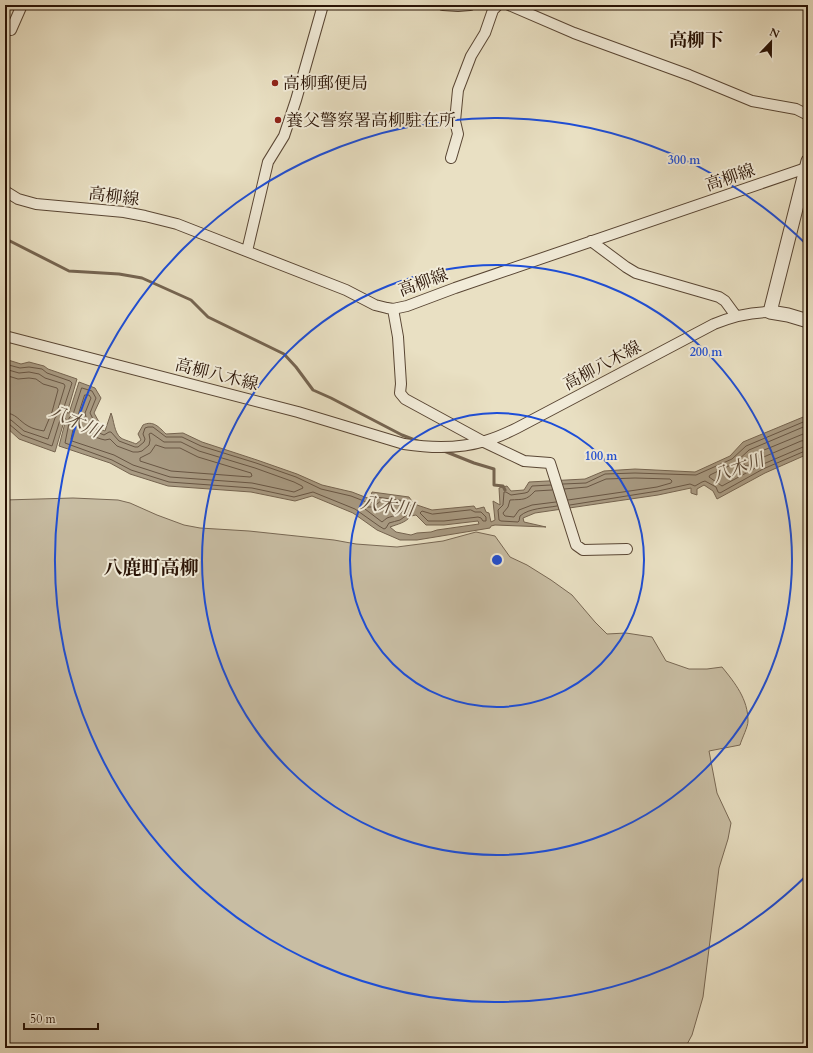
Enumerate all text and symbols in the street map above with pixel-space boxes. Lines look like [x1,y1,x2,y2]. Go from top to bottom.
north arrow [751,22,791,62]
text: N [767,24,782,42]
district label: 高柳下 [669,28,723,53]
place label: 高柳郵便局 [283,72,368,95]
marker: 高柳郵便局 [270,78,280,88]
place label: 養父警察署高柳駐在所 [286,109,456,132]
marker: 養父警察署高柳駐在所 [273,115,283,125]
text: 300 m [668,152,701,168]
street label: 高柳線 [702,158,758,197]
street label: 高柳線 [87,182,141,211]
street label: 高柳線 [395,263,451,302]
street label: 高柳八木線 [559,335,645,396]
text: 200 m [690,344,723,360]
street label: 高柳八木線 [173,353,261,396]
water label: 八木川 [45,399,106,445]
water label: 八木川 [709,447,770,489]
text: 100 m [585,448,618,464]
water label: 八木川 [358,490,417,523]
centre of rings [490,553,504,567]
district label: 八鹿町高柳 [103,555,199,581]
scale bar [24,1005,98,1031]
text: 50 m [30,1011,57,1027]

